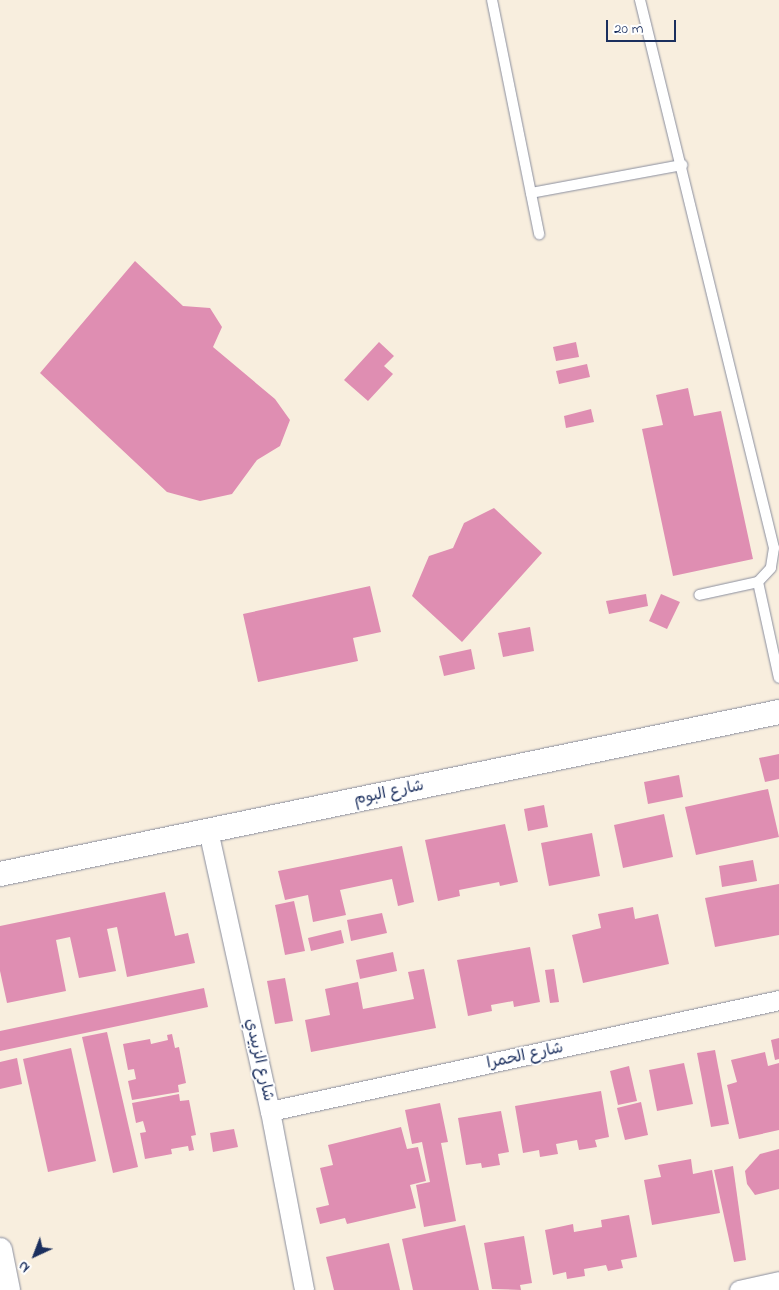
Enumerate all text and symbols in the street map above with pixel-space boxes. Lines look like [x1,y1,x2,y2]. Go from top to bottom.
scale bar [609,10,679,42]
text: 20 m [614,18,643,40]
street label: شارع البوم [352,776,426,810]
street label: شارع الزبيدي [240,1017,278,1103]
street label: شارع الحمرا [485,1039,565,1073]
north arrow [10,1230,60,1280]
text: N [14,1255,35,1277]

